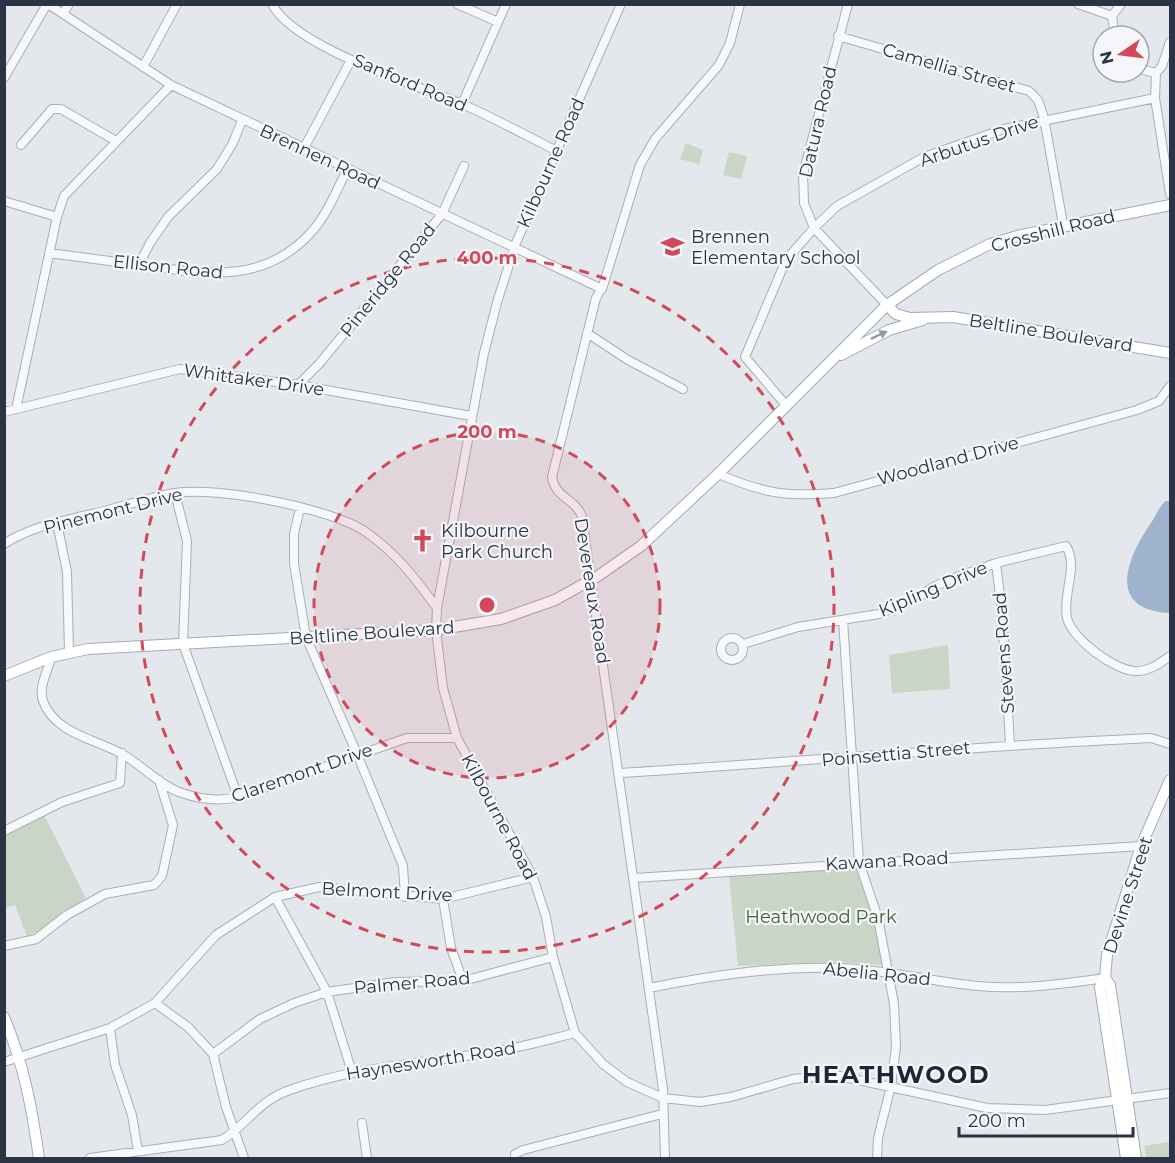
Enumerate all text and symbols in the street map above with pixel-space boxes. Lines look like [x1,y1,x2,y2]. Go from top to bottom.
north arrow [1091,24,1151,84]
street label: Camellia Street [880,38,1018,98]
street label: Sanford Road [350,49,470,117]
text: N [1096,49,1118,66]
street label: Datura Road [794,64,842,180]
street label: Kilbourne Road [512,95,590,231]
street label: Arbutus Drive [917,110,1041,172]
street label: Brennen Road [256,119,384,195]
street label: Crosshill Road [989,205,1117,257]
street label: Pineridge Road [335,219,441,341]
place label: Brennen Elementary School [691,226,861,269]
school or university icon: Brennen Elementary School [660,234,686,260]
text: 400 m [457,247,517,269]
street label: Ellison Road [112,250,224,284]
street label: Beltline Boulevard [968,309,1134,357]
one-way arrow [870,331,887,340]
street label: Whittaker Drive [182,359,326,401]
text: 200 m [457,421,517,443]
street label: Woodland Drive [875,432,1021,490]
street label: Pinemont Drive [41,483,185,539]
street label: Devereaux Road [570,516,614,666]
place label: Kilbourne Park Church [441,520,553,563]
church icon: Kilbourne Park Church [410,528,436,554]
street label: Kipling Drive [875,556,991,622]
street label: Stevens Road [989,591,1019,715]
centre of rings [477,595,497,615]
street label: Beltline Boulevard [289,616,455,650]
street label: Poinsettia Street [821,737,971,771]
street label: Claremont Drive [229,738,376,807]
street label: Kilbourne Road [456,750,542,884]
street label: Devine Street [1099,833,1157,957]
street label: Kawana Road [825,847,949,875]
street label: Belmont Drive [321,878,453,906]
park label: Heathwood Park [745,906,897,928]
street label: Abelia Road [822,957,932,991]
street label: Palmer Road [353,967,471,999]
street label: Haynesworth Road [344,1037,518,1085]
district label: HEATHWOOD [802,1060,990,1089]
scale bar [959,1100,1133,1138]
text: 200 m [968,1110,1026,1132]

